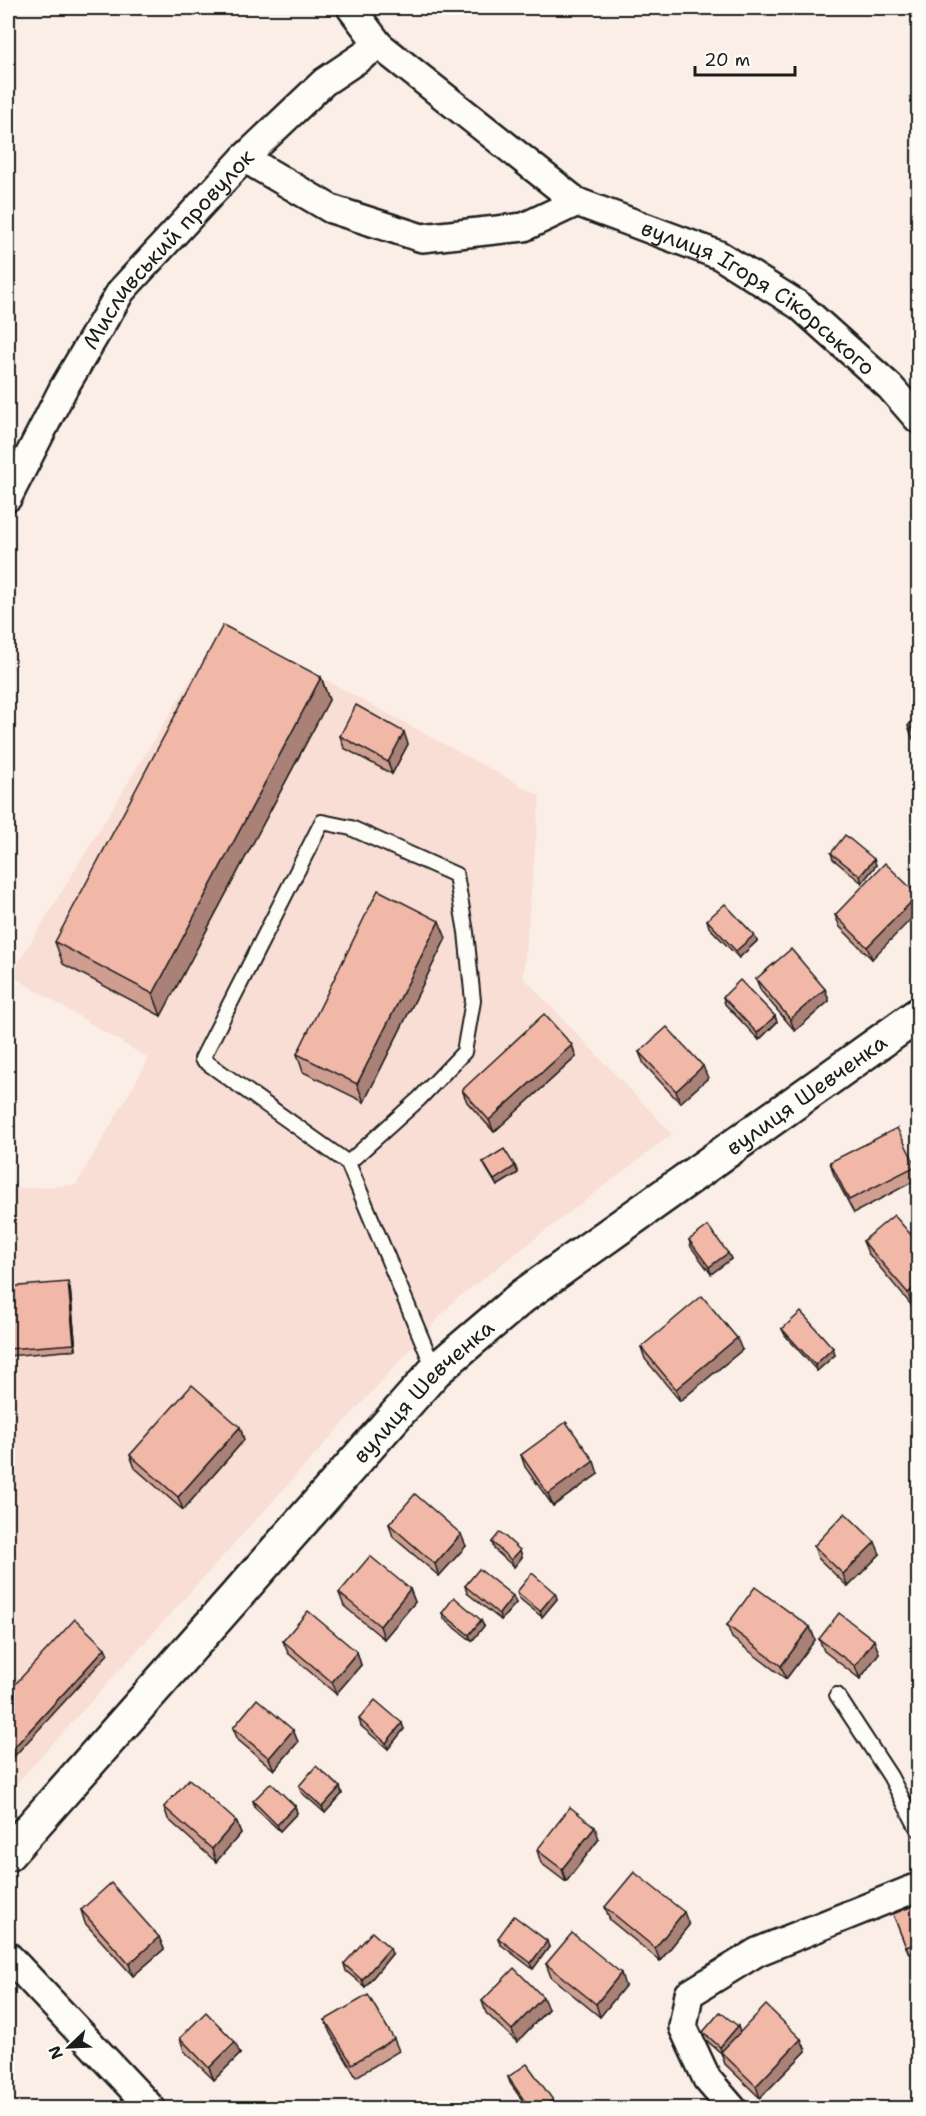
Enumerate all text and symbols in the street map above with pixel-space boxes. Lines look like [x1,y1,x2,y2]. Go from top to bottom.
scale bar [695,39,796,77]
text: 20 m [704,48,750,72]
street label: Мисливський провулок [75,142,260,354]
street label: вулиця Ігоря Сікорського [637,213,882,382]
street label: вулиця Шевченка [720,1027,893,1162]
street label: вулиця Шевченка [346,1313,500,1469]
north arrow [39,2017,99,2077]
text: N [44,2043,68,2063]

